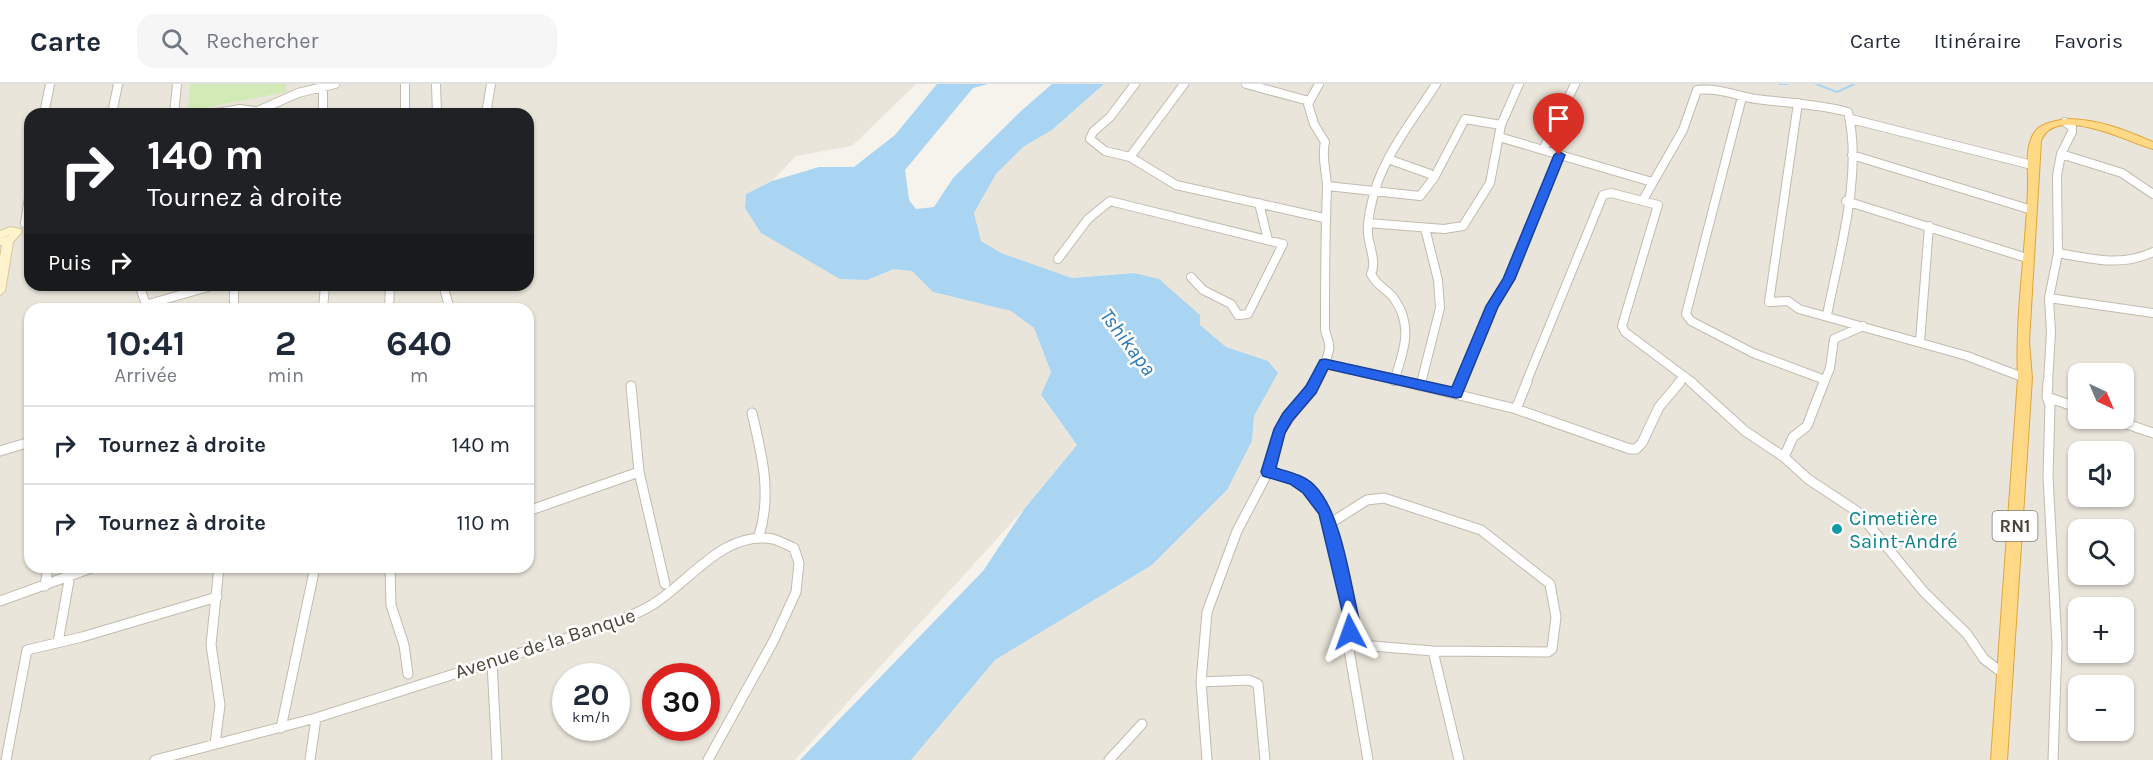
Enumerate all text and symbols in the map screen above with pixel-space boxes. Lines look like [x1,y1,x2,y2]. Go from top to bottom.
search box [137,14,557,68]
text: Carte [30,25,101,58]
icon: search [158,25,191,58]
text: Rechercher [206,28,319,54]
text: Carte [1850,29,1901,53]
text: Itinéraire [1934,29,2021,53]
text: Favoris [2054,29,2123,53]
pin [1533,93,1584,155]
icon: arrive [1542,102,1575,135]
text: 140 m [147,130,264,180]
icon: right [48,132,126,210]
text: Tournez à droite [147,181,342,213]
icon: right [104,246,137,279]
text: Puis [48,250,92,276]
water label: Tshikapa [1095,304,1161,380]
text: 10:41 [106,322,185,364]
text: 2 [275,322,297,364]
text: 640 [386,322,452,364]
north arrow [2068,363,2134,429]
map controls [2068,363,2134,741]
text: Arrivée [114,364,177,387]
text: min [267,364,304,387]
text: m [410,364,428,387]
icon: right [48,429,81,462]
text: Tournez à droite [99,432,266,458]
text: 140 m [452,432,510,458]
button: sound [2068,441,2134,507]
icon: right [48,507,81,540]
place label: Cimetière Saint-André [1849,507,1958,553]
text: Tournez à droite [99,510,266,536]
text: 110 m [457,510,510,536]
road number: RN1 [1992,511,2038,541]
button: search [2068,519,2134,585]
marker: Cimetière Saint-André [1830,522,1844,536]
button: + [2068,597,2134,663]
position arrow [1318,600,1382,664]
street label: Avenue de la Banque [452,603,638,684]
speed limit sign: 30 [642,663,720,741]
button: − [2068,675,2134,741]
text: 20 [572,677,610,713]
text: km/h [572,708,610,726]

